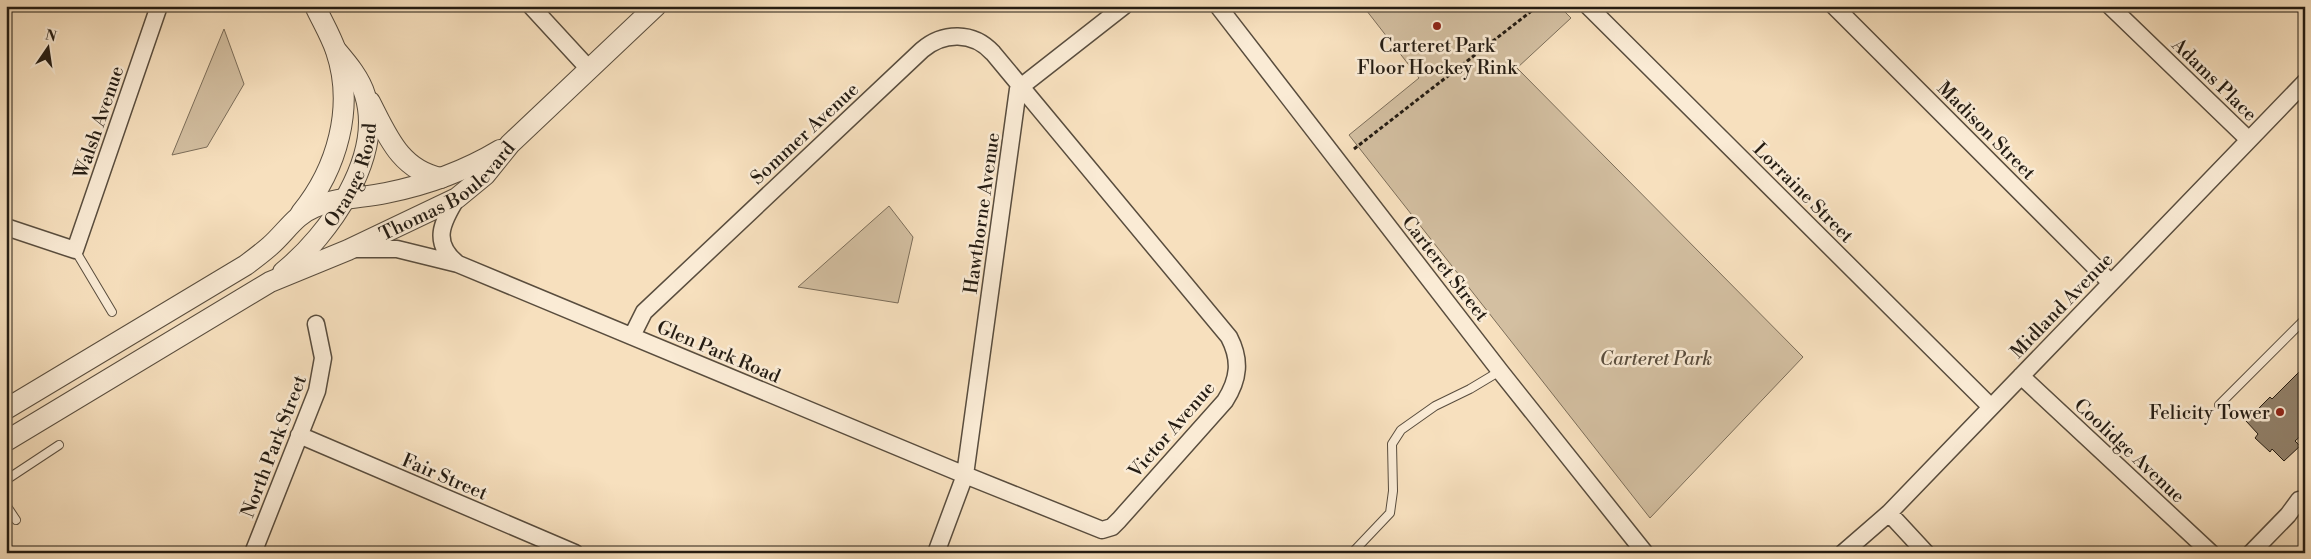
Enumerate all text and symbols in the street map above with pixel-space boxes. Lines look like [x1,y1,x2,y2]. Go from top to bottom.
marker: Carteret Park Floor Hockey Rink [1431,20,1443,32]
north arrow [22,22,72,72]
text: N [43,26,58,46]
street label: Adams Place [2166,32,2262,126]
place label: Carteret Park Floor Hockey Rink [1357,34,1518,80]
street label: Walsh Avenue [68,63,129,183]
street label: Madison Street [1932,76,2041,185]
street label: Sommer Avenue [746,77,864,190]
street label: Orange Road [319,122,382,232]
street label: Hawthorne Avenue [959,131,1005,295]
street label: Thomas Boulevard [376,137,521,246]
street label: Lorraine Street [1748,137,1859,248]
street label: Carteret Street [1397,211,1494,326]
street label: Midland Avenue [2005,248,2118,364]
street label: Glen Park Road [653,315,784,389]
park label: Carteret Park [1600,347,1712,371]
street label: North Park Street [236,372,312,521]
street label: Victor Avenue [1123,376,1220,484]
street label: Coolidge Avenue [2069,393,2190,508]
place label: Felicity Tower [2149,401,2270,425]
marker: Felicity Tower [2274,406,2286,418]
street label: Fair Street [398,448,491,506]

